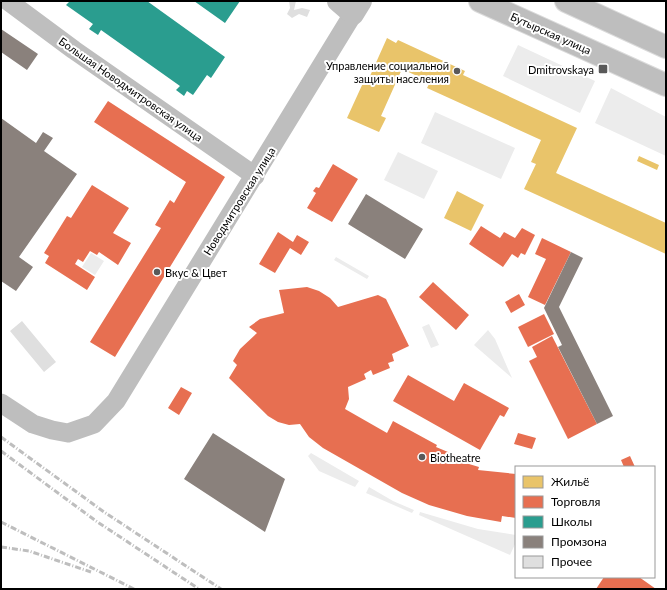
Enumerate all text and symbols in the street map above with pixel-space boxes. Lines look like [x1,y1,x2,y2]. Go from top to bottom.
street label: Бутырская улица [509,9,593,57]
street label: Большая Новодмитровская улица [57,34,205,144]
place label: Управление социальной защиты населения [326,59,449,85]
place label: Dmitrovskaya [528,63,594,76]
marker: Dmitrovskaya [597,63,609,75]
marker: Управление социальной защиты населения [452,66,462,76]
street label: Новодмитровская улица [200,145,278,257]
place label: Вкус & Цвет [165,266,228,279]
marker: Вкус & Цвет [152,267,162,277]
place label: Biotheatre [430,451,481,464]
marker: Biotheatre [417,452,427,462]
legend [515,466,655,578]
text: Жильё [551,474,589,489]
text: Торговля [551,494,601,509]
text: Школы [551,514,592,529]
text: Промзона [551,534,607,549]
text: Прочее [551,554,592,569]

